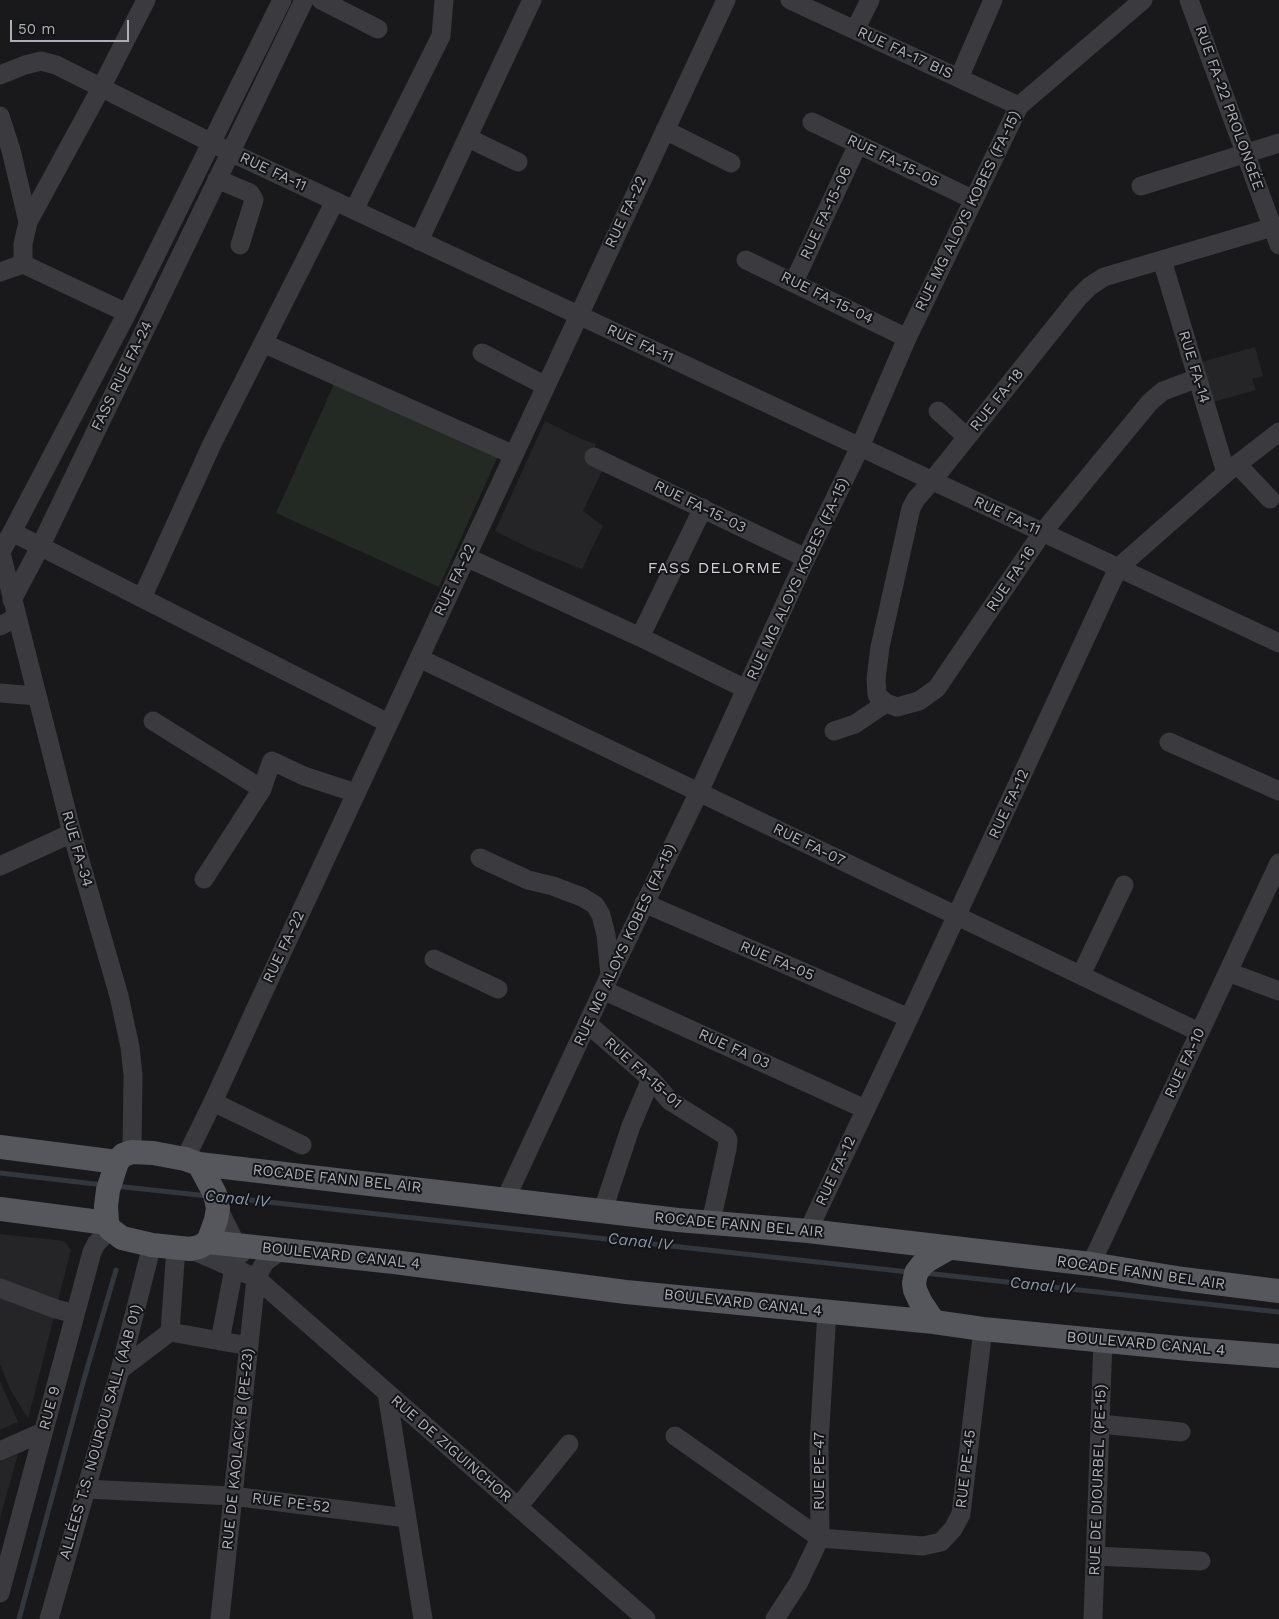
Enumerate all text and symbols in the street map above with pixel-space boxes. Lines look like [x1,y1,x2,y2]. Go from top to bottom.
scale bar [12,10,131,42]
text: 50 m [18,20,55,38]
street label: RUE FA-17 BIS [854,23,956,83]
street label: RUE FA-22 PROLONGÉE [1191,23,1267,193]
street label: RUE MG ALOYS KOBES (FA-15) [912,108,1024,314]
street label: RUE FA-15-05 [844,131,942,191]
street label: RUE FA-11 [237,149,309,195]
street label: RUE FA-15-06 [797,164,855,262]
street label: RUE FA-22 [601,173,651,251]
street label: RUE FA-15-04 [778,268,876,328]
street label: FASS RUE FA-24 [88,318,156,434]
street label: RUE FA-11 [604,321,676,367]
street label: RUE FA-14 [1174,329,1214,405]
street label: RUE FA-18 [966,365,1028,435]
street label: RUE MG ALOYS KOBES (FA-15) [743,475,853,683]
street label: RUE FA-15-03 [651,477,749,537]
street label: RUE FA-11 [971,493,1043,539]
street label: RUE FA-22 [430,541,480,619]
street label: RUE FA-16 [983,543,1039,615]
district label: FASS DELORME [646,558,784,578]
street label: RUE FA-12 [985,766,1033,842]
street label: RUE FA-34 [58,809,96,889]
street label: RUE FA-07 [770,820,848,870]
street label: RUE MG ALOYS KOBES (FA-15) [570,841,680,1049]
street label: RUE FA-22 [259,908,309,986]
street label: RUE FA-05 [737,937,817,985]
street label: RUE FA 03 [696,1025,772,1073]
street label: RUE FA-10 [1161,1025,1209,1101]
street label: RUE FA-15-01 [601,1034,685,1112]
street label: RUE FA-12 [812,1133,860,1209]
street label: ROCADE FANN BEL AIR [252,1161,422,1197]
water label: Canal IV [204,1186,270,1212]
street label: ROCADE FANN BEL AIR [654,1209,824,1241]
water label: Canal IV [607,1229,673,1255]
street label: BOULEVARD CANAL 4 [261,1239,421,1273]
street label: ROCADE FANN BEL AIR [1056,1252,1226,1294]
water label: Canal IV [1009,1273,1075,1299]
street label: BOULEVARD CANAL 4 [663,1286,823,1320]
street label: ALLÉES T.S. NOUROU SALL (AAB 01) [56,1303,146,1561]
street label: BOULEVARD CANAL 4 [1066,1328,1226,1360]
street label: RUE DE KAOLACK B (PE-23) [218,1347,258,1551]
street label: RUE 9 [36,1384,64,1432]
street label: RUE DE DIOURBEL (PE-15) [1086,1384,1110,1576]
street label: RUE DE ZIGUINCHOR [387,1392,515,1506]
street label: RUE PE-45 [952,1429,980,1509]
street label: RUE PE-47 [811,1432,829,1510]
street label: RUE PE-52 [251,1489,331,1517]

